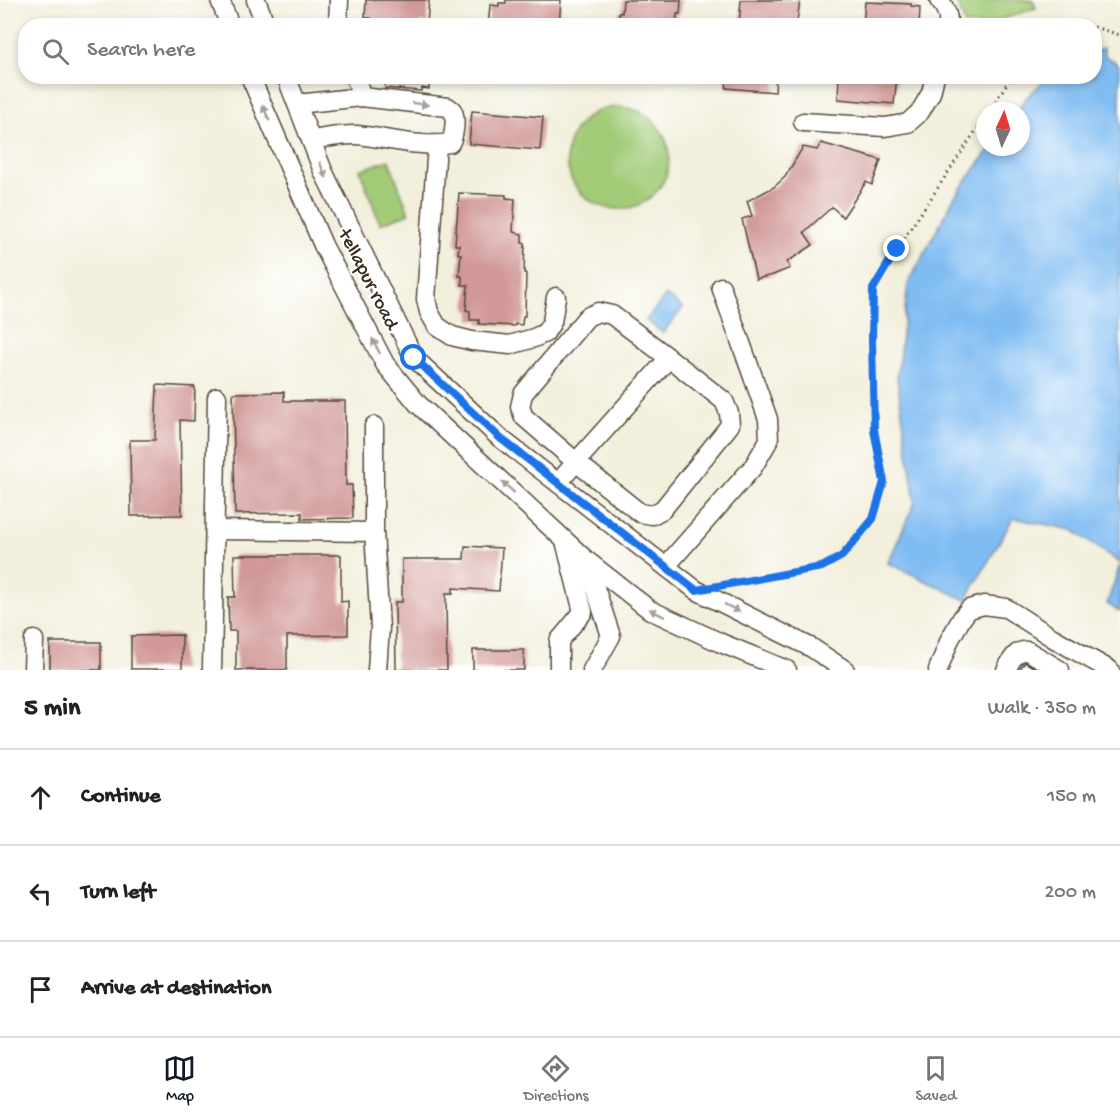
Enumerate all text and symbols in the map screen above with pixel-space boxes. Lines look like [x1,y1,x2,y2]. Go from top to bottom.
search box [18,18,1102,84]
icon: search [39,35,72,68]
text: Search here [87,38,195,64]
one-way arrow [411,99,430,109]
north arrow [976,102,1030,156]
one-way arrow [261,104,270,121]
one-way arrow [318,161,328,179]
street label: tellapur road [331,224,403,336]
route end [883,235,909,261]
one-way arrow [371,337,381,354]
route start [400,344,426,370]
one-way arrow [501,481,516,494]
one-way arrow [724,603,741,613]
one-way arrow [648,608,665,617]
text: 5 min [24,694,80,725]
text: Walk · 350 m [988,698,1096,721]
icon: ahead [24,781,57,814]
text: Continue [81,784,161,810]
text: 150 m [1047,786,1096,809]
icon: left [24,877,57,910]
text: Turn left [81,880,155,906]
text: 200 m [1045,882,1096,905]
icon: arrive [24,973,57,1006]
text: Arrive at destination [81,976,271,1002]
tab: Map [163,1052,196,1107]
tab: Directions [523,1052,589,1107]
tab: Saved [915,1052,956,1107]

